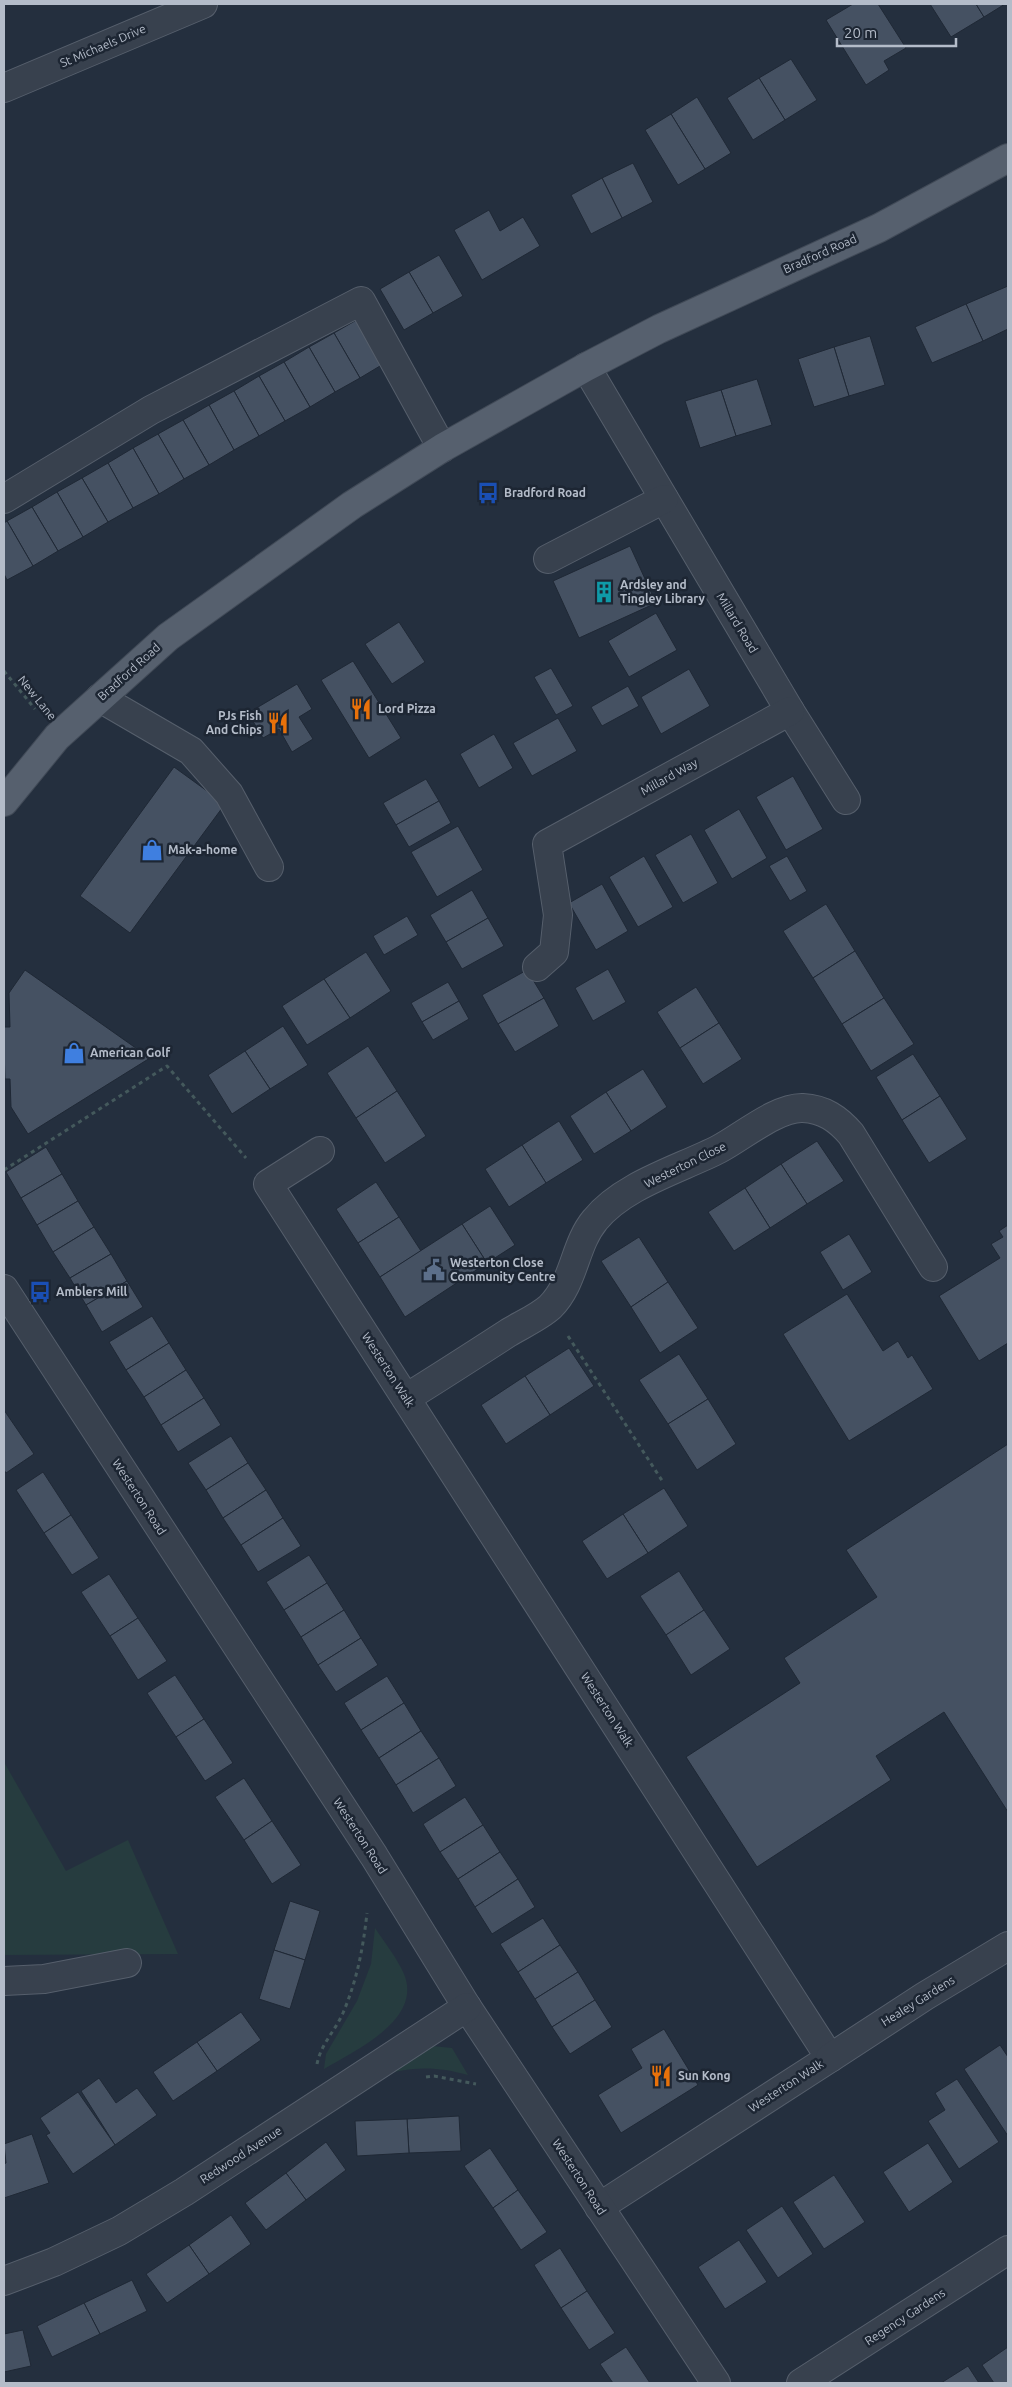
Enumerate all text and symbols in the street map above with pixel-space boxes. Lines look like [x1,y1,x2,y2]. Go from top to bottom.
scale bar [837,15,956,47]
street label: St Michaels Drive [58,22,148,69]
text: 20 m [844,24,877,41]
street label: Bradford Road [781,232,858,276]
bus stop icon: Bradford Road [475,480,501,506]
place label: Bradford Road [504,486,586,499]
place label: Ardsley and Tingley Library [620,578,705,605]
building icon: Ardsley and Tingley Library [591,579,617,605]
street label: Millard Road [714,590,760,655]
street label: Bradford Road [95,640,162,703]
street label: New Lane [16,673,59,722]
restaurant icon: Lord Pizza [348,696,374,722]
place label: Lord Pizza [378,702,436,715]
place label: PJs Fish And Chips [206,709,262,736]
restaurant icon: PJs Fish And Chips [265,710,291,736]
street label: Millard Way [638,756,700,798]
shop icon: Mak-a-home [139,837,165,863]
place label: Mak-a-home [168,843,238,856]
shop icon: American Golf [61,1040,87,1066]
place label: American Golf [90,1046,171,1059]
street label: Westerton Close [642,1139,728,1190]
place label: Westerton Close Community Centre [450,1256,556,1283]
public building icon: Westerton Close Community Centre [421,1257,447,1283]
bus stop icon: Amblers Mill [27,1279,53,1305]
place label: Amblers Mill [56,1285,128,1298]
street label: Westerton Walk [360,1330,417,1409]
street label: Westerton Road [110,1456,169,1537]
street label: Westerton Walk [579,1670,636,1749]
street label: Westerton Road [331,1795,390,1876]
street label: Healey Gardens [879,1973,957,2028]
street label: Westerton Walk [746,2057,825,2114]
restaurant icon: Sun Kong [648,2063,674,2089]
place label: Sun Kong [678,2069,731,2082]
street label: Redwood Avenue [198,2123,284,2186]
street label: Westerton Road [550,2136,609,2217]
street label: Regency Gardens [862,2286,947,2347]

